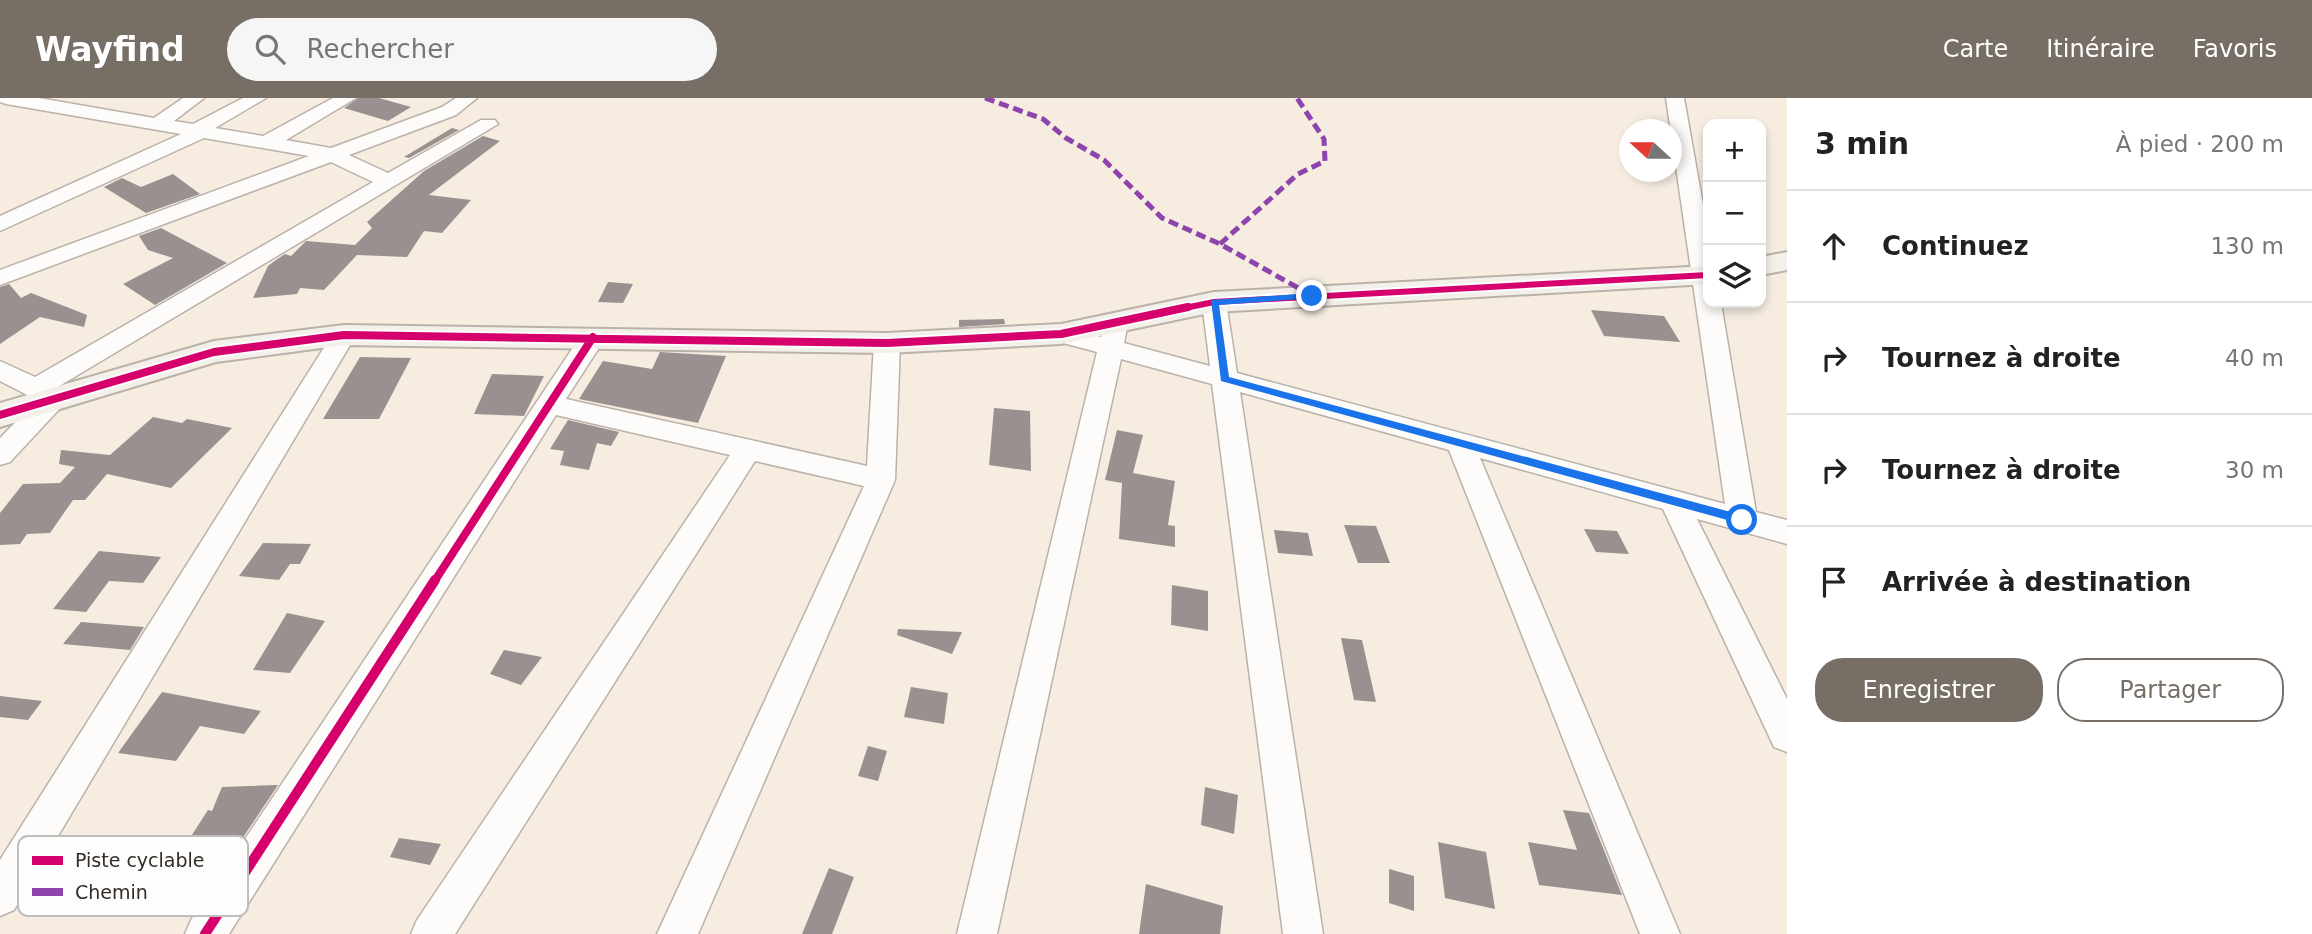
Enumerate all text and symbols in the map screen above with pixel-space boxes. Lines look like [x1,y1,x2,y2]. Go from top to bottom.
search box [227,18,717,81]
text: Wayfind [35,30,185,69]
icon: search [251,30,289,68]
text: Rechercher [307,34,454,64]
text: Carte [1943,35,2008,63]
text: Itinéraire [2046,35,2155,63]
text: Favoris [2193,35,2277,63]
north arrow [1619,119,1682,182]
map controls [1703,119,1766,308]
button: + [1703,119,1766,182]
text: 3 min [1815,126,1909,161]
text: À pied · 200 m [2116,131,2284,157]
button: − [1703,182,1766,245]
icon: ahead [1815,227,1853,265]
text: Continuez [1882,231,2029,261]
text: 130 m [2210,233,2284,259]
button: layers [1703,245,1766,308]
route end [1296,280,1327,311]
icon: right [1815,339,1853,377]
text: Tournez à droite [1882,343,2121,373]
text: 40 m [2225,345,2284,371]
icon: right [1815,451,1853,489]
text: Tournez à droite [1882,455,2121,485]
text: 30 m [2225,457,2284,483]
route start [1726,504,1757,535]
icon: arrive [1815,563,1853,601]
text: Arrivée à destination [1882,567,2191,597]
button: Enregistrer [1815,658,2043,722]
button: Partager [2057,658,2284,722]
legend [18,836,248,916]
text: Piste cyclable [75,849,204,871]
text: Chemin [75,881,148,903]

